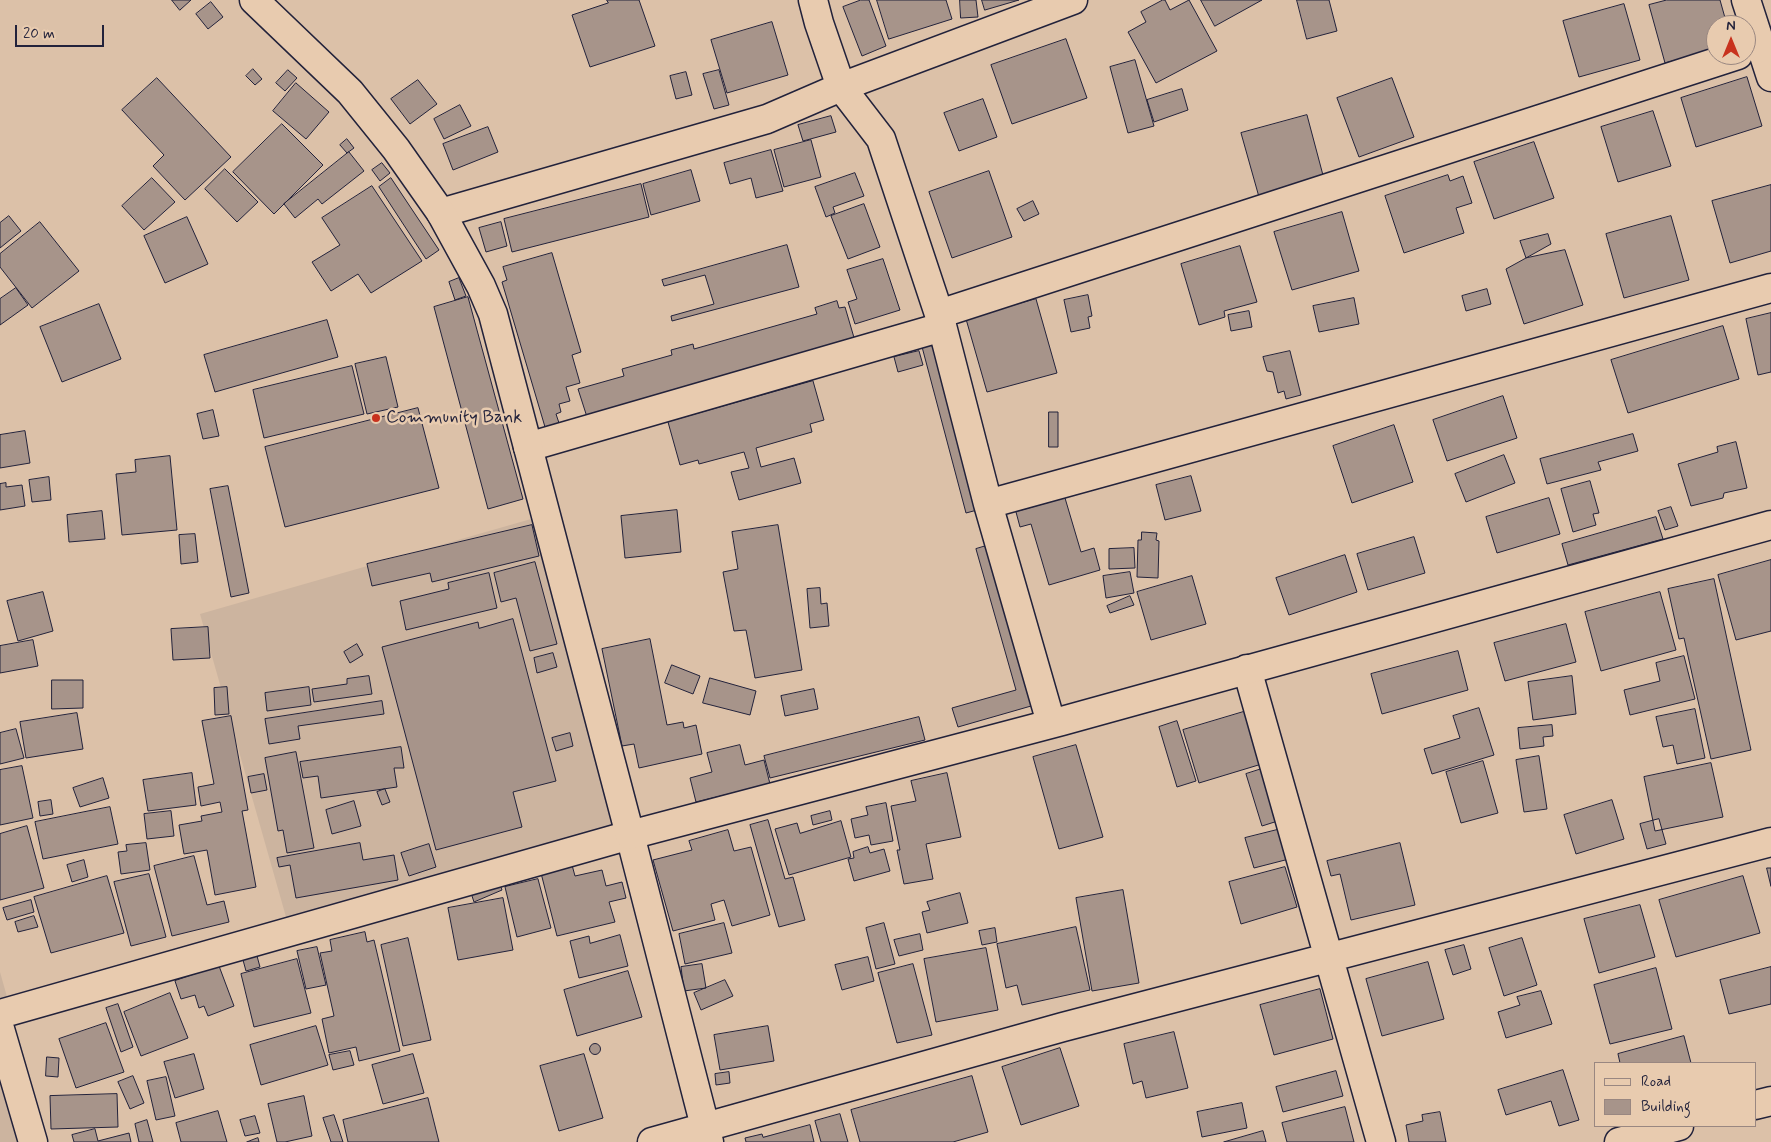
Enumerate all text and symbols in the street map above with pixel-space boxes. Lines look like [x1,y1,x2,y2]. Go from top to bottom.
scale bar [18,15,106,47]
north arrow [1706,15,1756,65]
text: N [1726,17,1736,35]
text: 20 m [23,24,55,44]
place label: Community Bank [386,407,522,429]
marker: Community Bank [370,412,382,424]
legend [1594,1062,1756,1127]
text: Road [1641,1072,1671,1092]
text: Building [1641,1097,1691,1117]

